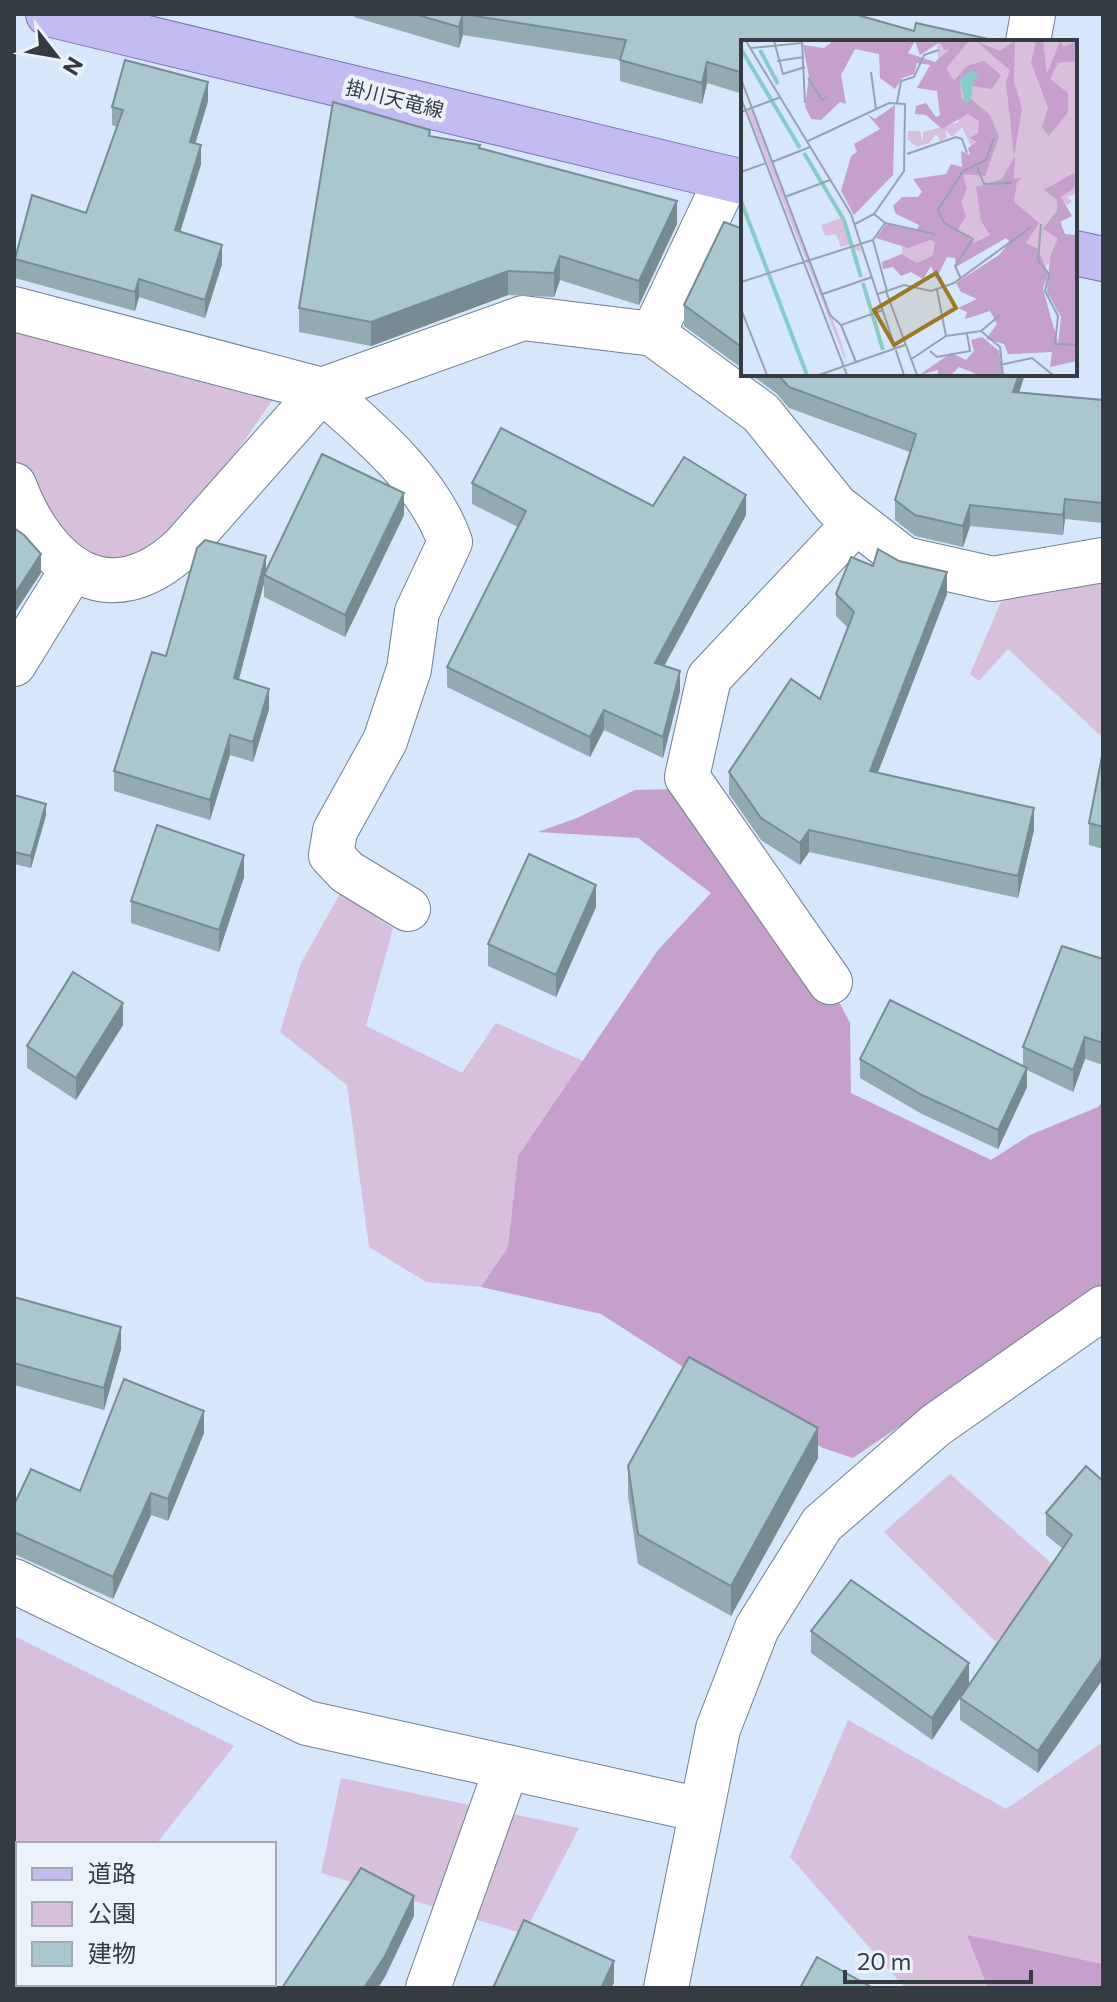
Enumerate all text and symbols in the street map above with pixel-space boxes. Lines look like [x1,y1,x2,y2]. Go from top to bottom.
north arrow [16,16,96,96]
inset map [741,40,1077,376]
text: N [58,53,89,81]
street label: 掛川天竜線 [344,74,446,122]
legend [16,1842,276,1986]
text: 道路 [88,1858,136,1887]
text: 公園 [88,1898,136,1927]
scale bar [845,1934,1031,1984]
text: 建物 [88,1938,136,1967]
text: 20 m [857,1946,911,1975]

